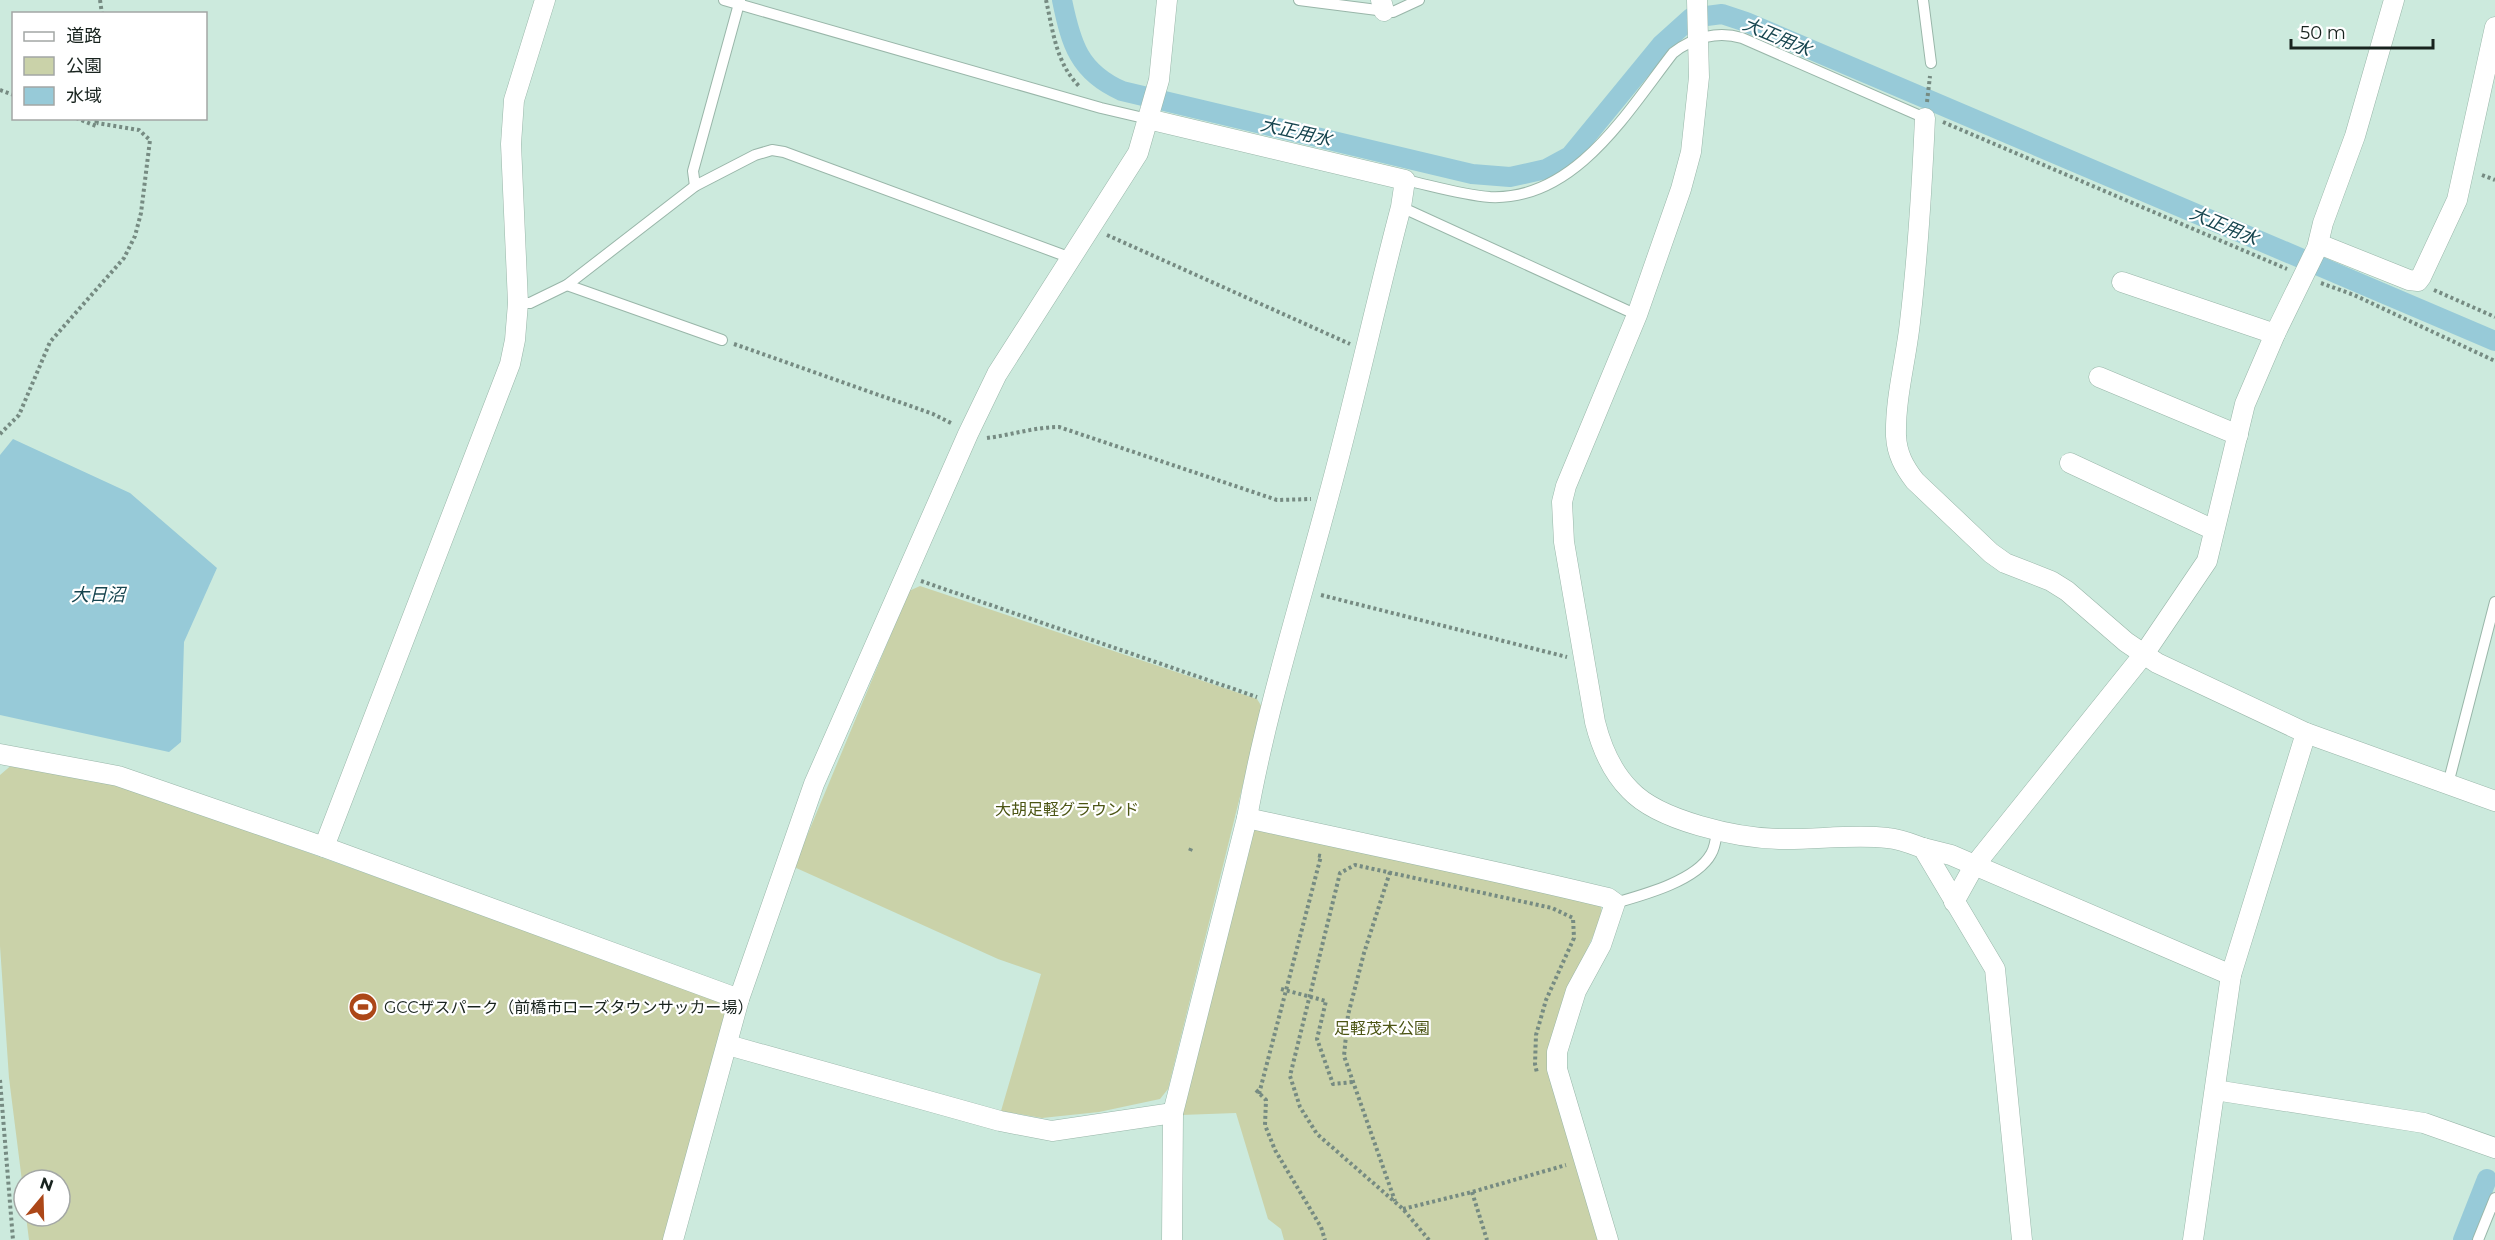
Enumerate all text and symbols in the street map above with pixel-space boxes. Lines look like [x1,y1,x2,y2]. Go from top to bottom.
legend [12,12,207,120]
scale bar [2291,12,2434,50]
water label: 大正用水 [1740,13,1816,62]
text: 50 m [2300,22,2346,44]
text: 道路 [66,25,102,47]
text: 公園 [66,55,102,77]
text: 水域 [66,85,102,107]
water label: 大正用水 [1258,113,1336,151]
water label: 大正用水 [2187,202,2263,251]
water label: 大日沼 [71,584,128,606]
park label: 大胡足軽グラウンド [995,800,1139,819]
sports icon: GCCザスパーク（前橋市ローズタウンサッカー場） [347,991,379,1023]
place label: GCCザスパーク（前橋市ローズタウンサッカー場） [384,998,754,1017]
park label: 足軽茂木公園 [1334,1019,1430,1038]
north arrow [12,1168,72,1228]
text: N [38,1173,56,1195]

